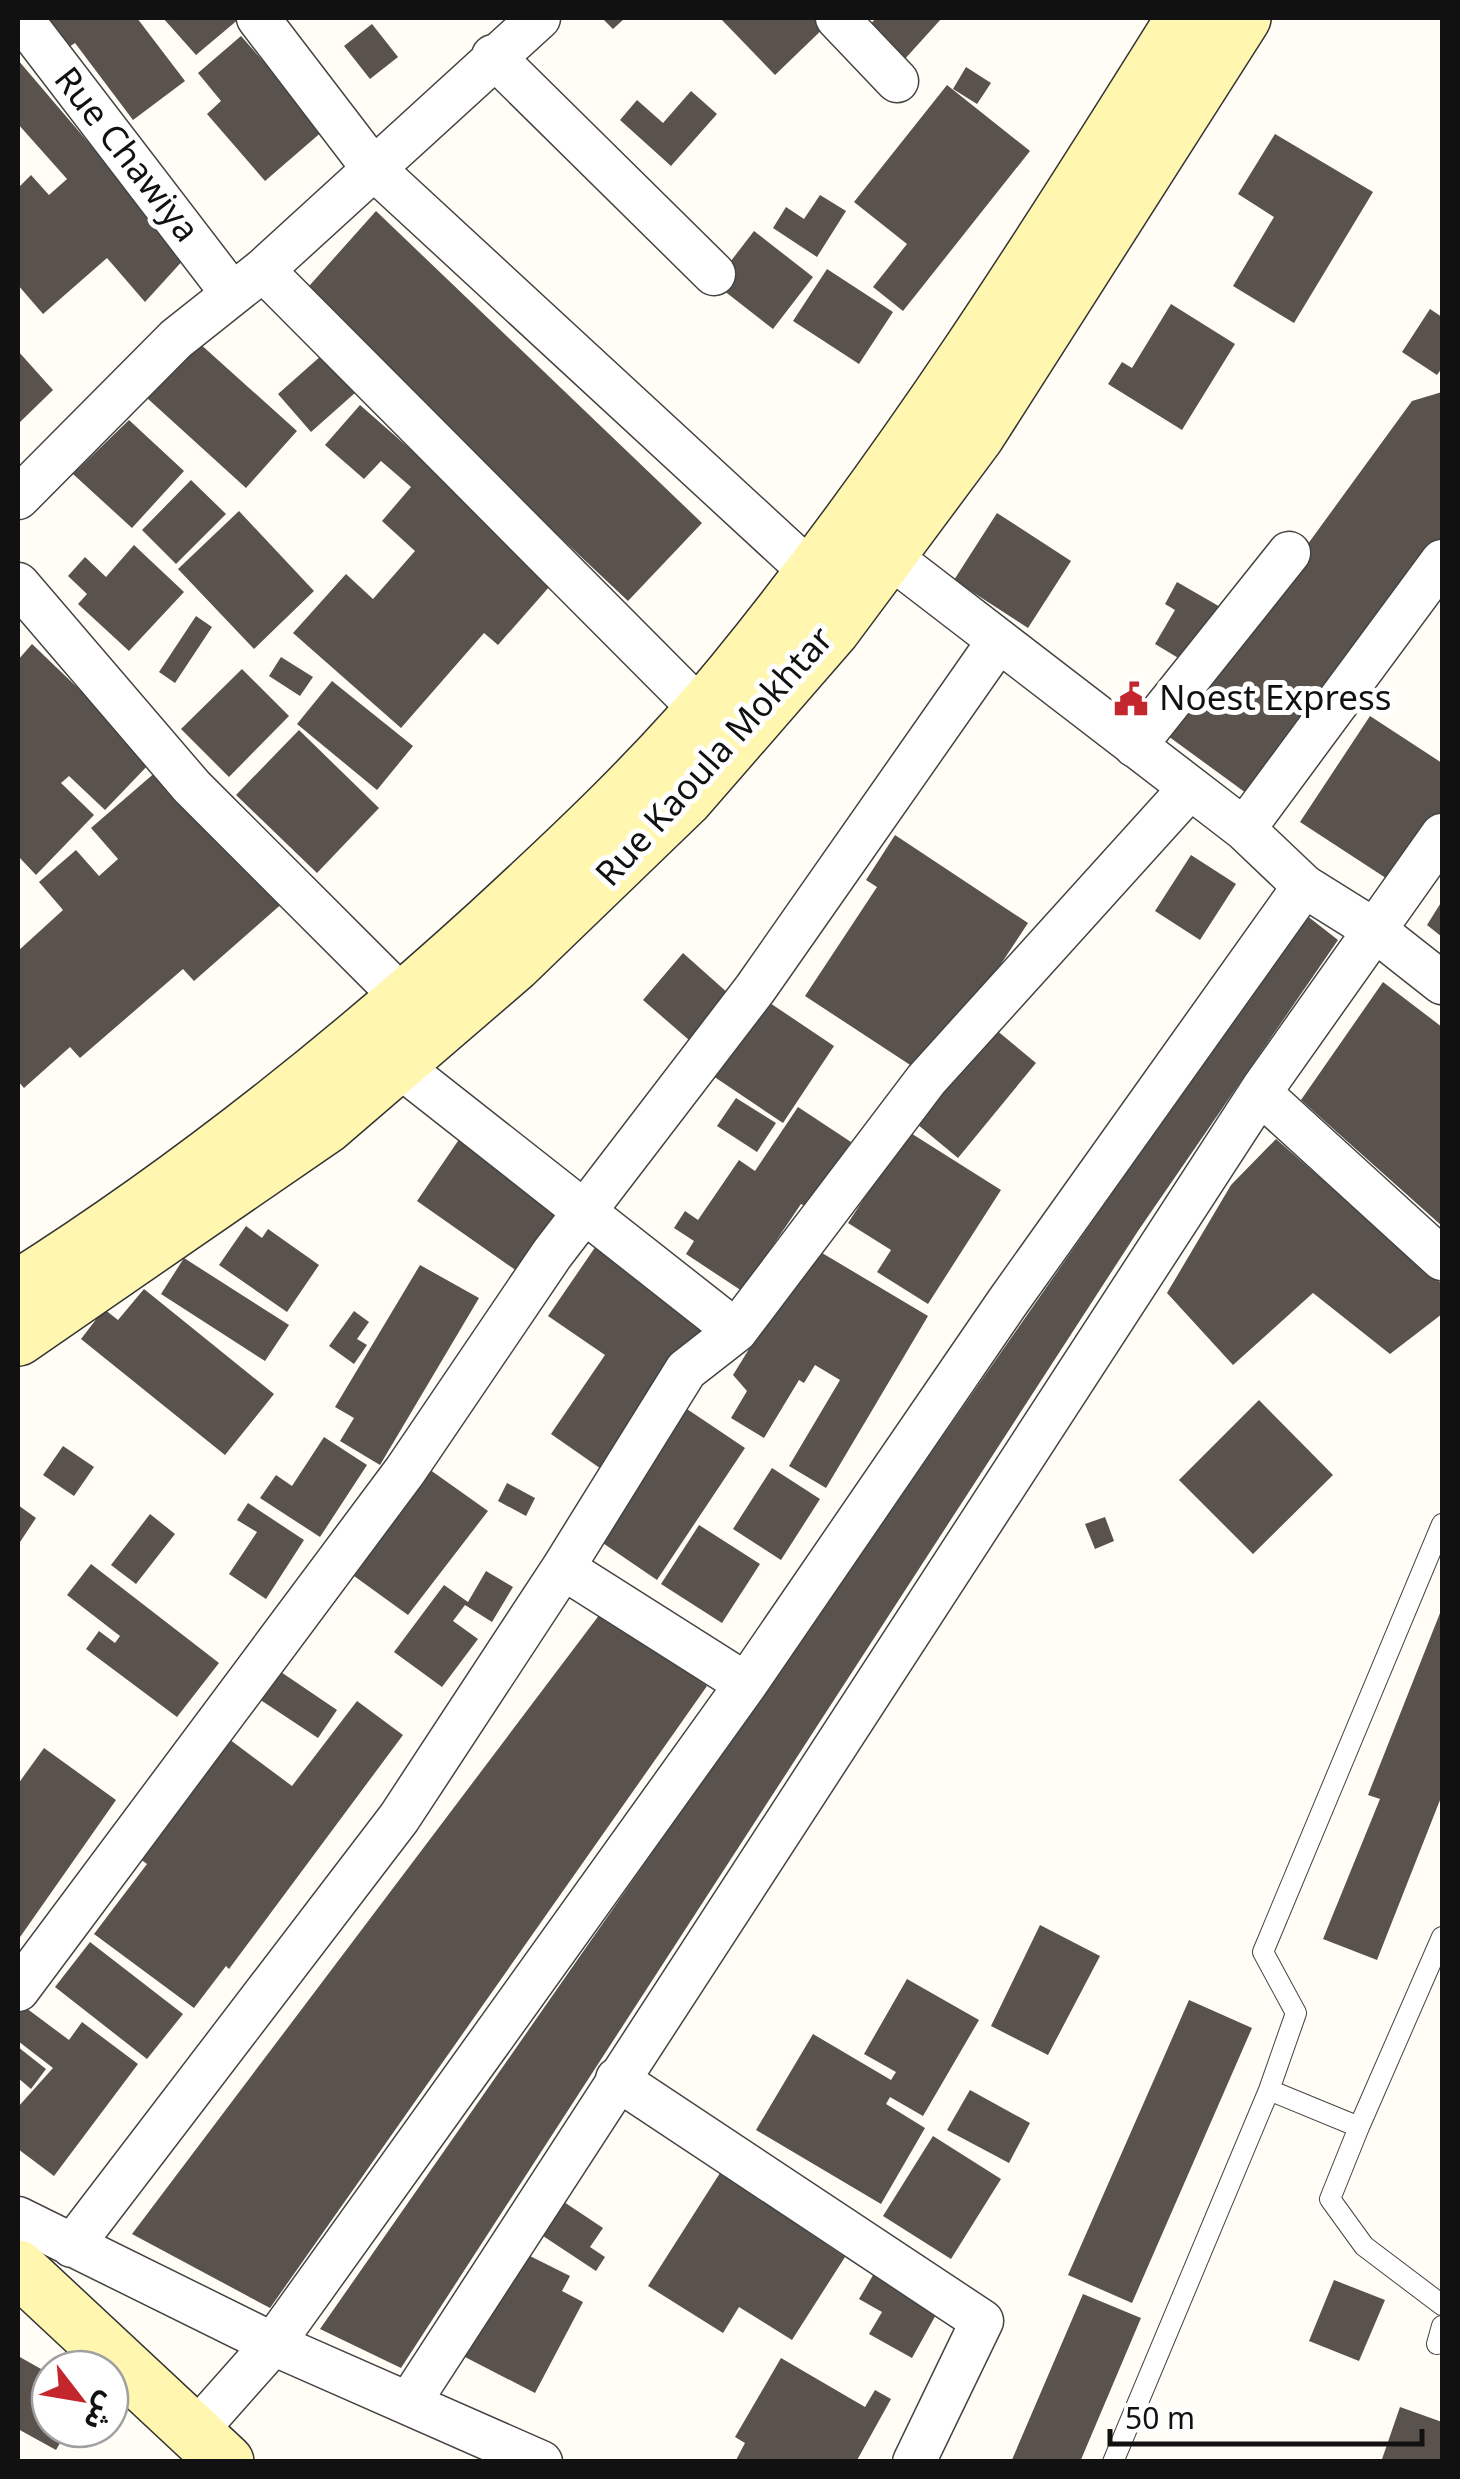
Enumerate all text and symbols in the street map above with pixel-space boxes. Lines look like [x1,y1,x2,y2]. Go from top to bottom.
street label: Rue Chawiya [32,50,220,260]
street label: Rue Kaoula Mokhtar [576,608,854,906]
place label: Noest Express [1159,662,1392,736]
public building icon: Noest Express [1112,680,1150,718]
north arrow [30,2349,130,2449]
text: ش [65,2379,135,2443]
scale bar [1110,2384,1422,2446]
text: 50 m [1125,2388,1195,2451]

